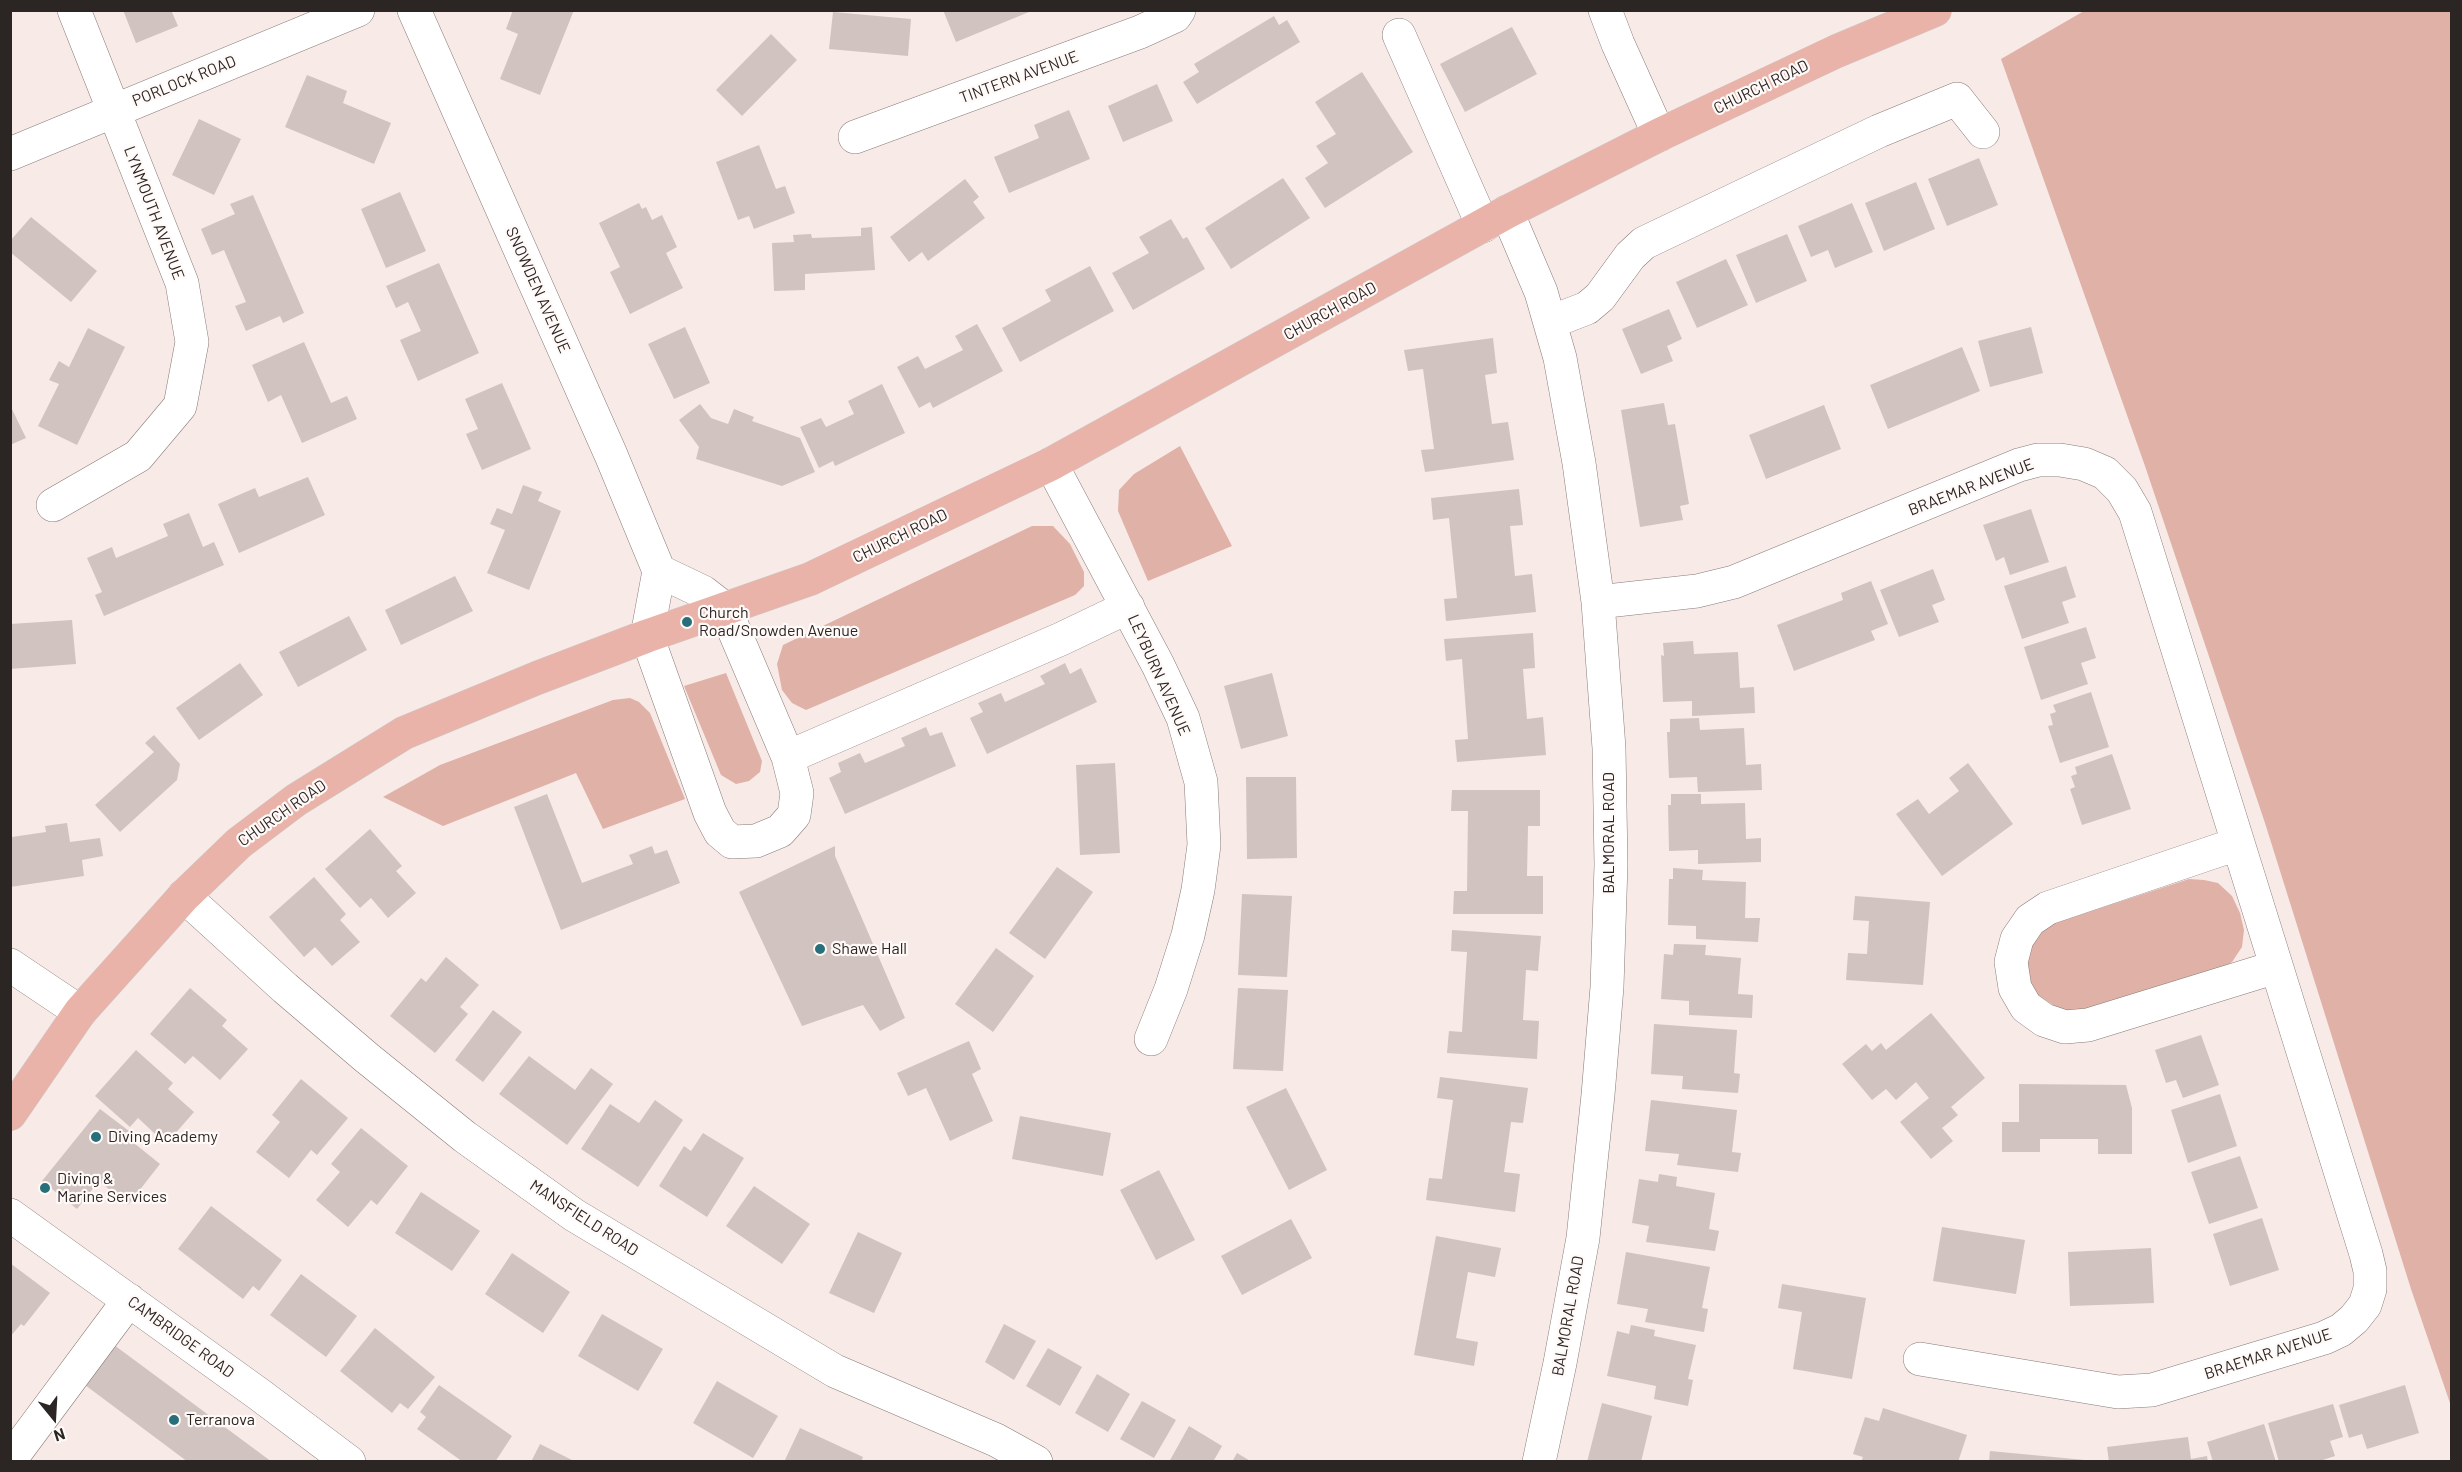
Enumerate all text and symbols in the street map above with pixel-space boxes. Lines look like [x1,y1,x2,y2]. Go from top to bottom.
street label: TINTERN AVENUE [957,47,1081,107]
street label: PORLOCK ROAD [129,51,239,111]
street label: CHURCH ROAD [1710,56,1812,118]
street label: LYNMOUTH AVENUE [120,143,188,283]
street label: SNOWDEN AVENUE [502,224,574,356]
street label: CHURCH ROAD [1280,278,1380,344]
street label: BRAEMAR AVENUE [1906,454,2036,520]
street label: CHURCH ROAD [849,505,951,567]
place label: Church Road/Snowden Avenue [699,603,858,641]
street label: LEYBURN AVENUE [1124,611,1194,739]
marker: Church Road/Snowden Avenue [680,615,694,629]
street label: BALMORAL ROAD [1599,772,1619,894]
street label: CHURCH ROAD [234,776,330,850]
place label: Shawe Hall [832,939,907,959]
marker: Shawe Hall [813,942,827,956]
place label: Diving Academy [108,1127,218,1147]
marker: Diving Academy [89,1130,103,1144]
place label: Diving & Marine Services [57,1169,167,1207]
street label: MANSFIELD ROAD [526,1176,642,1260]
marker: Diving & Marine Services [38,1181,52,1195]
street label: BALMORAL ROAD [1548,1254,1588,1378]
street label: CAMBRIDGE ROAD [124,1292,238,1382]
street label: BRAEMAR AVENUE [2202,1324,2334,1384]
north arrow [24,1388,84,1448]
place label: Terranova [186,1410,255,1430]
marker: Terranova [167,1413,181,1427]
text: N [52,1425,68,1446]

